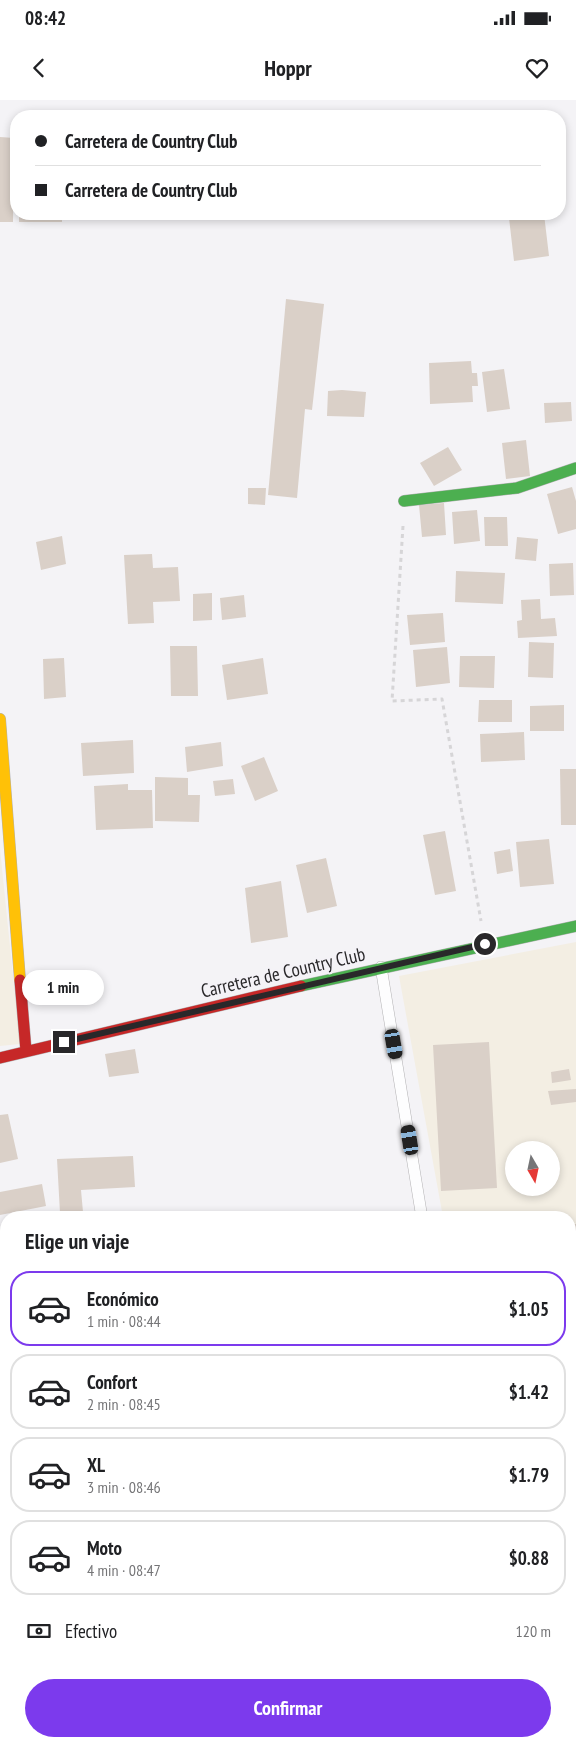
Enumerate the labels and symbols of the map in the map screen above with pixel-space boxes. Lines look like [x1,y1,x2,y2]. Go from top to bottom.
route start [474,933,496,955]
street label: Carretera de Country Club [199,941,367,1003]
callout: 1 min [23,970,105,1004]
car [384,1028,403,1060]
route end [53,1031,75,1053]
car [400,1124,419,1156]
north arrow [505,1141,560,1196]

